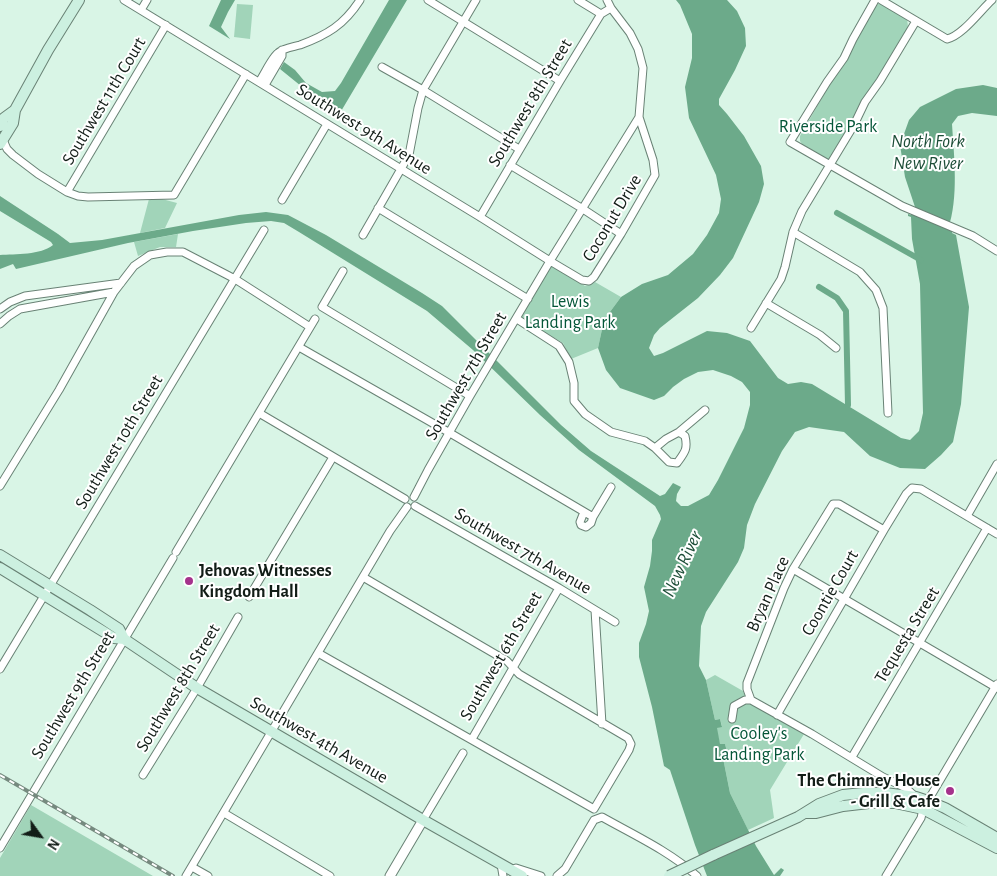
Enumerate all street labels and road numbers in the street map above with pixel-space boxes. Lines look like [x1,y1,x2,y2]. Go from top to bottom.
street label: Southwest 11th Court [57,33,151,169]
street label: Southwest 8th Street [483,35,577,171]
street label: Southwest 9th Avenue [292,79,436,179]
street label: Coconut Drive [577,170,647,266]
street label: Southwest 7th Street [421,308,511,444]
street label: Southwest 10th Street [70,371,168,513]
street label: Southwest 7th Avenue [451,503,595,599]
street label: Coontie Court [797,546,863,640]
street label: Bryan Place [742,553,794,635]
street label: Tequesta Street [870,583,944,687]
street label: Southwest 6th Street [455,588,547,724]
street label: Southwest 8th Street [131,620,225,756]
street label: Southwest 9th Street [26,627,120,763]
street label: Southwest 4th Avenue [246,692,392,788]

